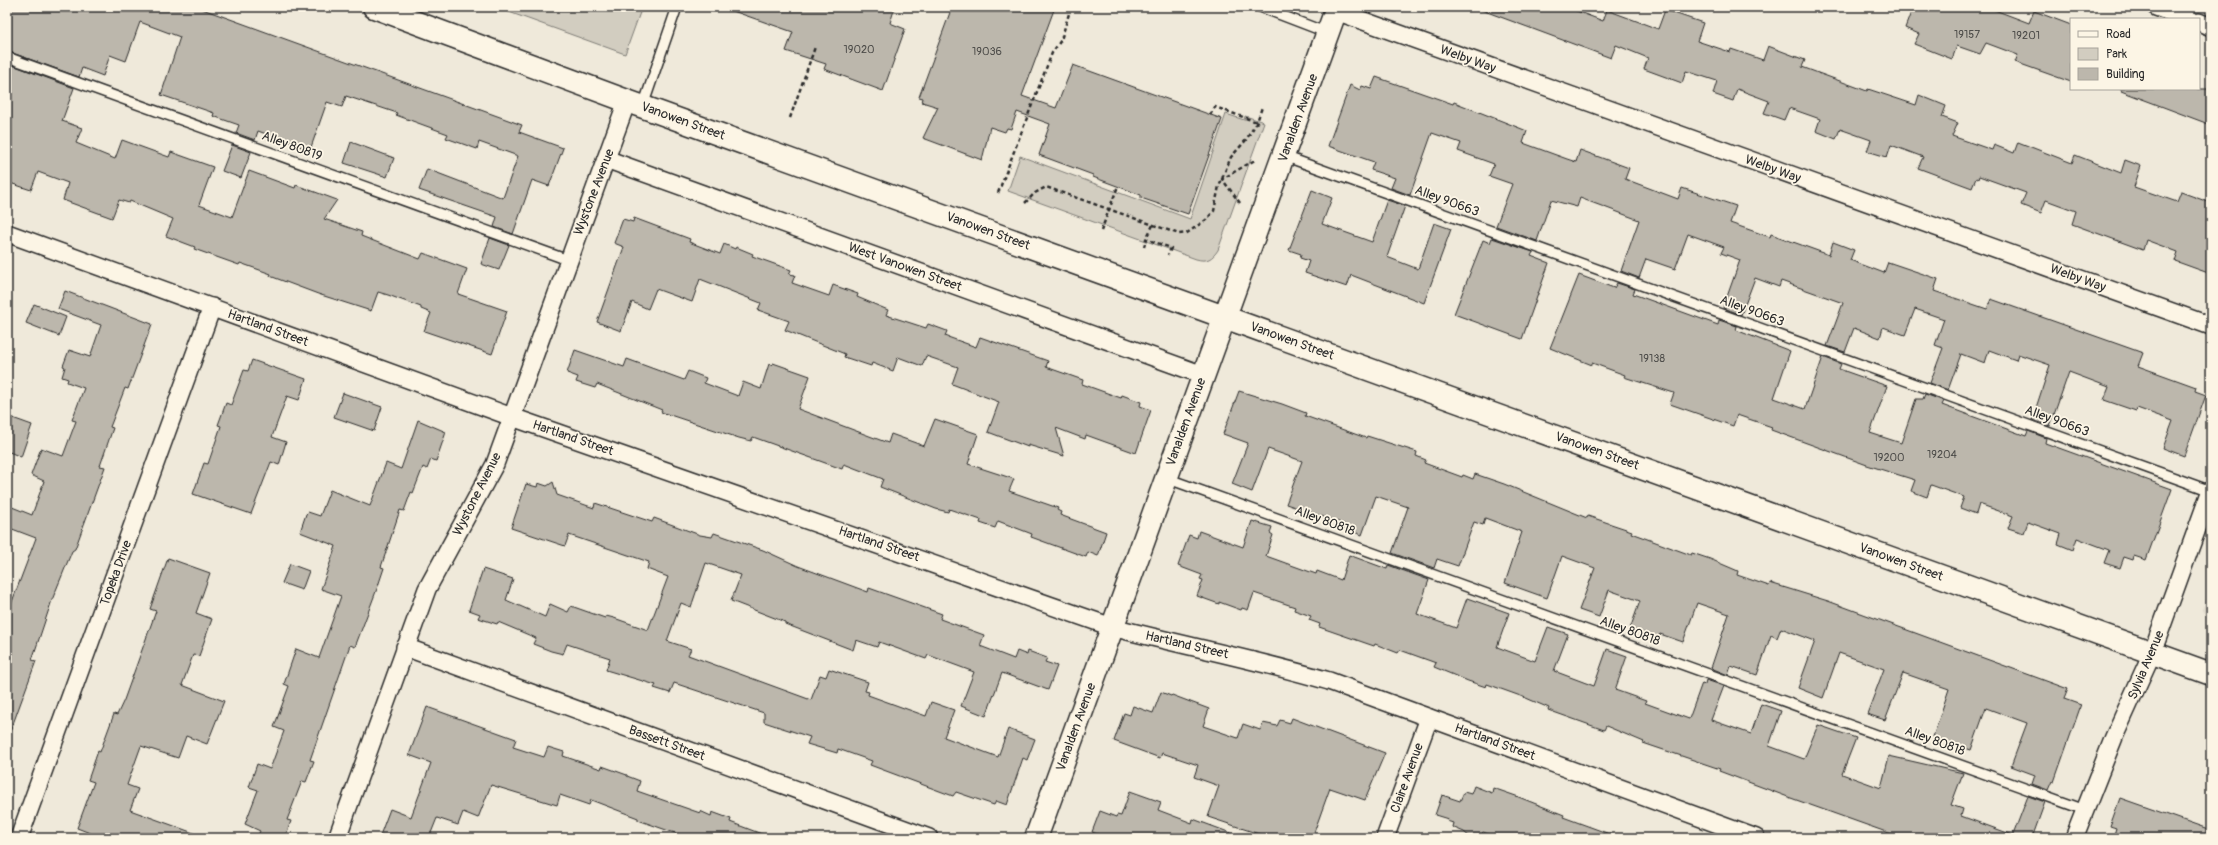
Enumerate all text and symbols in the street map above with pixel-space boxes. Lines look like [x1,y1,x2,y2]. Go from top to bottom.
legend [2070,18,2200,90]
text: Road [2106,27,2131,42]
house number: 19157 [1954,28,1980,41]
house number: 19201 [2012,29,2040,42]
street label: Welby Way [1438,42,1498,77]
house number: 19020 [843,43,875,56]
house number: 19036 [972,45,1002,58]
text: Park [2106,47,2127,62]
text: Building [2106,67,2145,82]
street label: Vanalden Avenue [1275,71,1322,164]
street label: Vanowen Street [639,98,728,144]
street label: Alley 80819 [260,128,325,164]
street label: Wystone Avenue [570,146,618,237]
street label: Welby Way [1743,152,1803,187]
street label: Alley 90663 [1413,182,1481,220]
street label: Vanowen Street [944,208,1033,254]
street label: West Vanowen Street [846,239,965,295]
street label: Welby Way [2048,261,2108,296]
street label: Alley 90663 [1718,292,1786,330]
street label: Hartland Street [225,306,311,350]
street label: Vanowen Street [1248,318,1337,364]
house number: 19138 [1639,352,1665,365]
street label: Vanalden Avenue [1163,375,1210,468]
street label: Alley 90663 [2023,402,2091,440]
street label: Hartland Street [530,417,616,460]
street label: Vanowen Street [1553,428,1642,474]
house number: 19204 [1927,448,1958,461]
street label: Wystone Avenue [449,449,505,538]
house number: 19200 [1873,451,1905,464]
street label: Alley 80818 [1293,503,1358,539]
street label: Hartland Street [836,523,922,566]
street label: Topeka Drive [97,538,135,608]
street label: Vanowen Street [1857,539,1946,585]
street label: Alley 80818 [1598,613,1663,649]
street label: Hartland Street [1144,628,1231,662]
street label: Sylvia Avenue [2124,628,2168,702]
street label: Vanalden Avenue [1053,680,1100,773]
street label: Hartland Street [1452,720,1538,764]
street label: Bassett Street [627,722,708,764]
street label: Alley 80818 [1903,723,1968,759]
street label: Claire Avenue [1387,740,1427,815]

